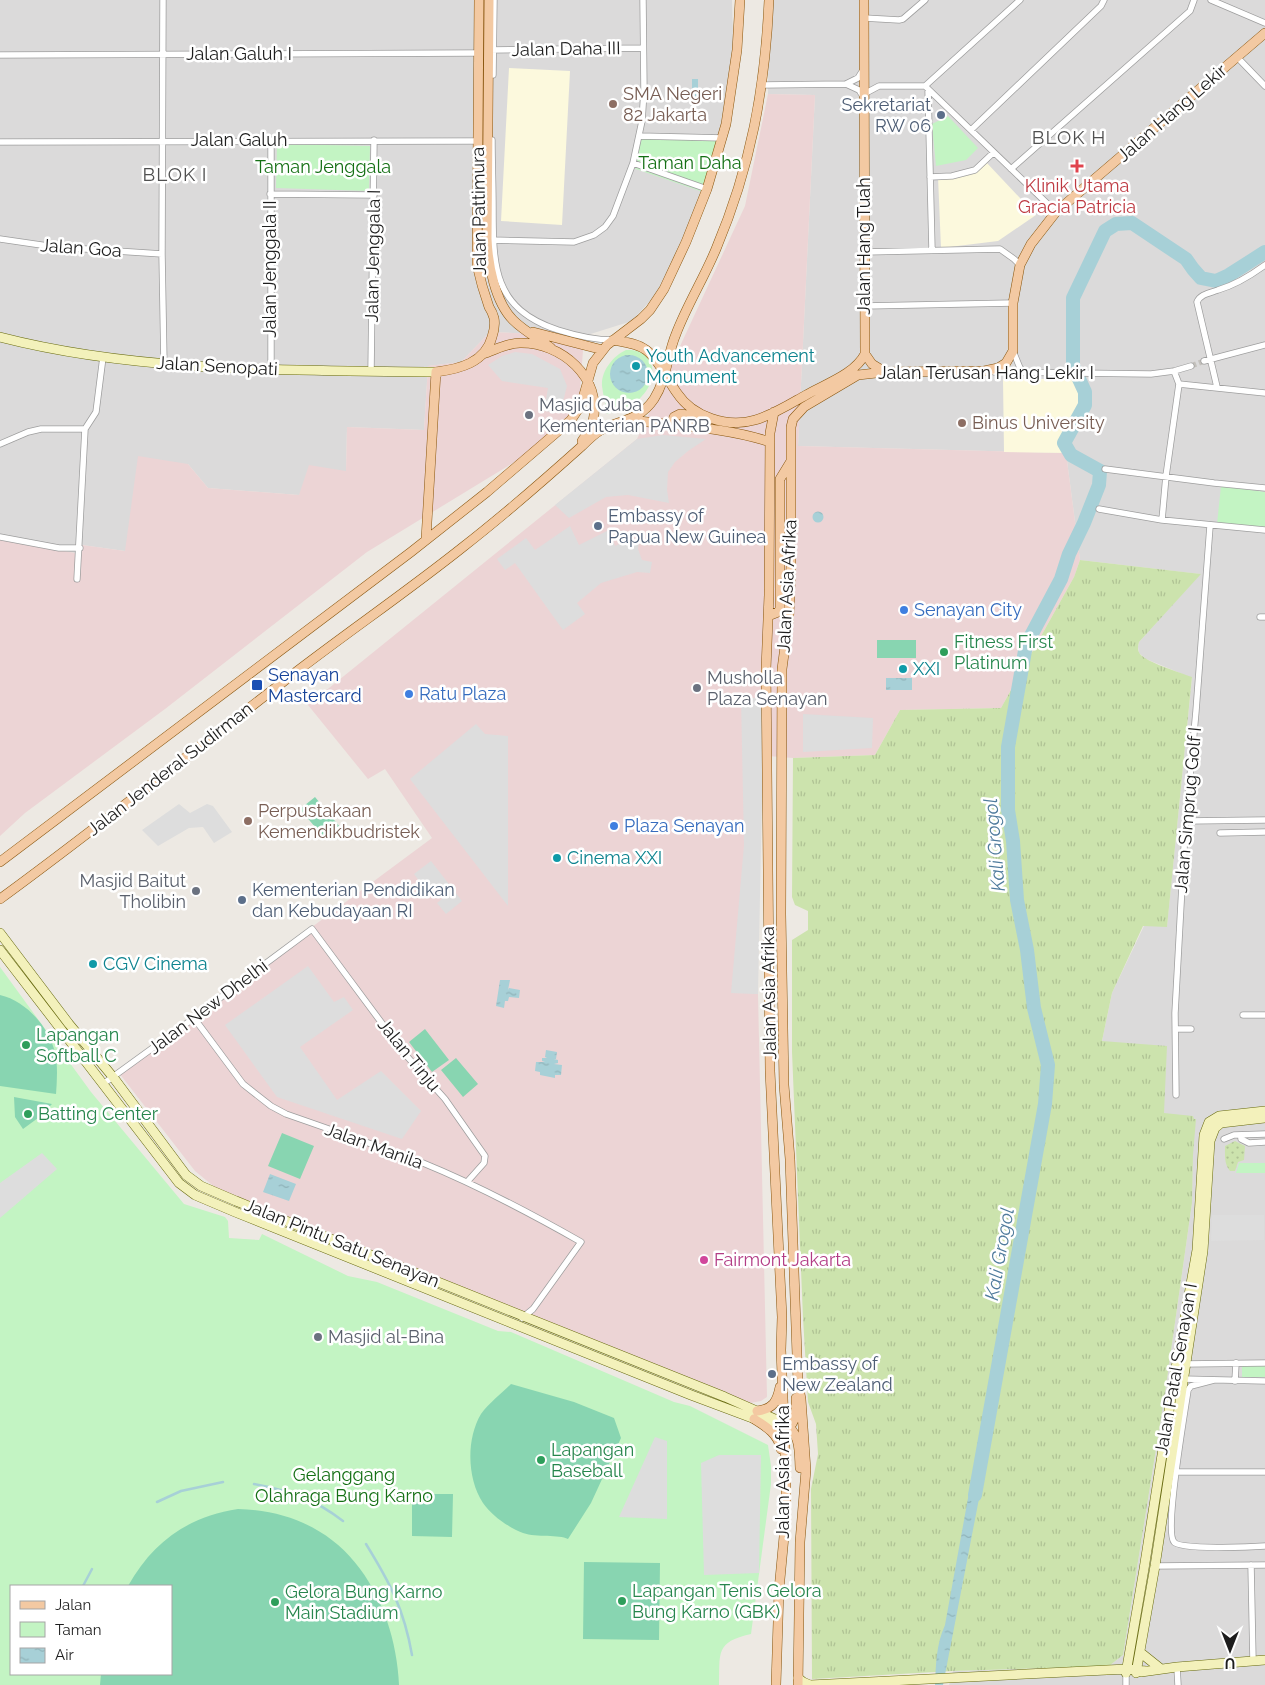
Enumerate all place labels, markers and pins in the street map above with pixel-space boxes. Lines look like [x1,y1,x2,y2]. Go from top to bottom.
place label: SMA Negeri 82 Jakarta [623,83,722,125]
place label: Sekretariat RW 06 [842,94,931,136]
marker: SMA Negeri 82 Jakarta [607,98,619,110]
marker: Sekretariat RW 06 [935,109,947,121]
marker: Klinik Utama Gracia Patricia [1070,159,1084,173]
place label: Klinik Utama Gracia Patricia [1018,175,1136,217]
place label: Youth Advancement Monument [646,345,815,387]
marker: Youth Advancement Monument [630,360,642,372]
place label: Masjid Quba Kementerian PANRB [539,394,710,436]
marker: Masjid Quba Kementerian PANRB [523,409,535,421]
place label: Binus University [972,412,1105,433]
marker: Binus University [956,417,968,429]
place label: Embassy of Papua New Guinea [608,505,766,547]
marker: Embassy of Papua New Guinea [592,520,604,532]
place label: Senayan City [914,599,1022,620]
marker: Senayan City [898,604,910,616]
place label: Fitness First Platinum [954,631,1053,673]
marker: Fitness First Platinum [938,646,950,658]
place label: XXI [913,658,940,679]
marker: XXI [897,663,909,675]
place label: Senayan Mastercard [268,664,362,706]
place label: Musholla Plaza Senayan [707,667,827,709]
marker: Senayan Mastercard [250,678,264,692]
marker: Musholla Plaza Senayan [691,682,703,694]
place label: Ratu Plaza [419,683,506,704]
marker: Ratu Plaza [403,688,415,700]
place label: Perpustakaan Kemendikbudristek [258,800,420,842]
marker: Perpustakaan Kemendikbudristek [242,815,254,827]
place label: Plaza Senayan [624,815,744,836]
marker: Plaza Senayan [608,820,620,832]
place label: Cinema XXI [567,847,662,868]
marker: Cinema XXI [551,852,563,864]
place label: Masjid Baitut Tholibin [80,870,186,912]
place label: Kementerian Pendidikan dan Kebudayaan RI [252,879,455,921]
marker: Masjid Baitut Tholibin [190,885,202,897]
marker: Kementerian Pendidikan dan Kebudayaan RI [236,894,248,906]
place label: CGV Cinema [103,953,208,974]
marker: CGV Cinema [87,958,99,970]
place label: Lapangan Softball C [36,1024,119,1066]
marker: Lapangan Softball C [20,1039,32,1051]
place label: Batting Center [38,1103,159,1124]
marker: Batting Center [22,1108,34,1120]
place label: Fairmont Jakarta [714,1249,851,1270]
marker: Fairmont Jakarta [698,1254,710,1266]
place label: Masjid al-Bina [328,1326,444,1347]
marker: Masjid al-Bina [312,1331,324,1343]
place label: Embassy of New Zealand [782,1353,893,1395]
marker: Embassy of New Zealand [766,1368,778,1380]
place label: Lapangan Baseball [551,1439,634,1481]
marker: Lapangan Baseball [535,1454,547,1466]
place label: Lapangan Tenis Gelora Bung Karno (GBK) [632,1580,822,1622]
place label: Gelora Bung Karno Main Stadium [285,1581,443,1623]
marker: Lapangan Tenis Gelora Bung Karno (GBK) [616,1595,628,1607]
marker: Gelora Bung Karno Main Stadium [269,1596,281,1608]

